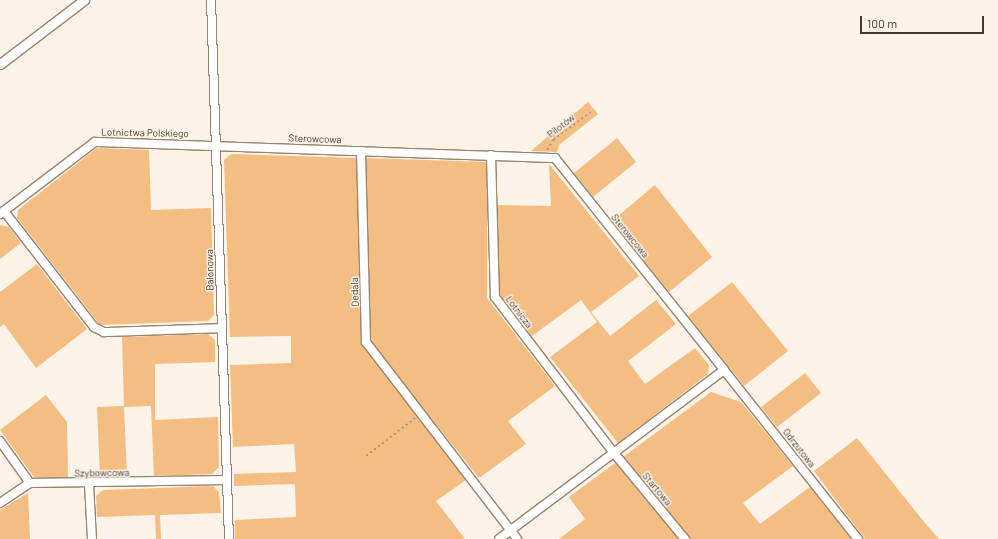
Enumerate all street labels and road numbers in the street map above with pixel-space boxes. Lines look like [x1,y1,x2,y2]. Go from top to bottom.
street label: Pilotów [545,111,577,141]
street label: Lotnictwa Polskiego [101,126,189,140]
street label: Sterowcowa [288,132,342,146]
street label: Sterowcowa [609,212,651,260]
street label: Balonowa [204,249,216,291]
street label: Dedala [348,277,362,307]
street label: Lotnicza [503,293,535,331]
street label: Odrzutowa [780,426,818,470]
street label: Szybowcowa [74,467,130,479]
street label: Startowa [640,470,674,508]

